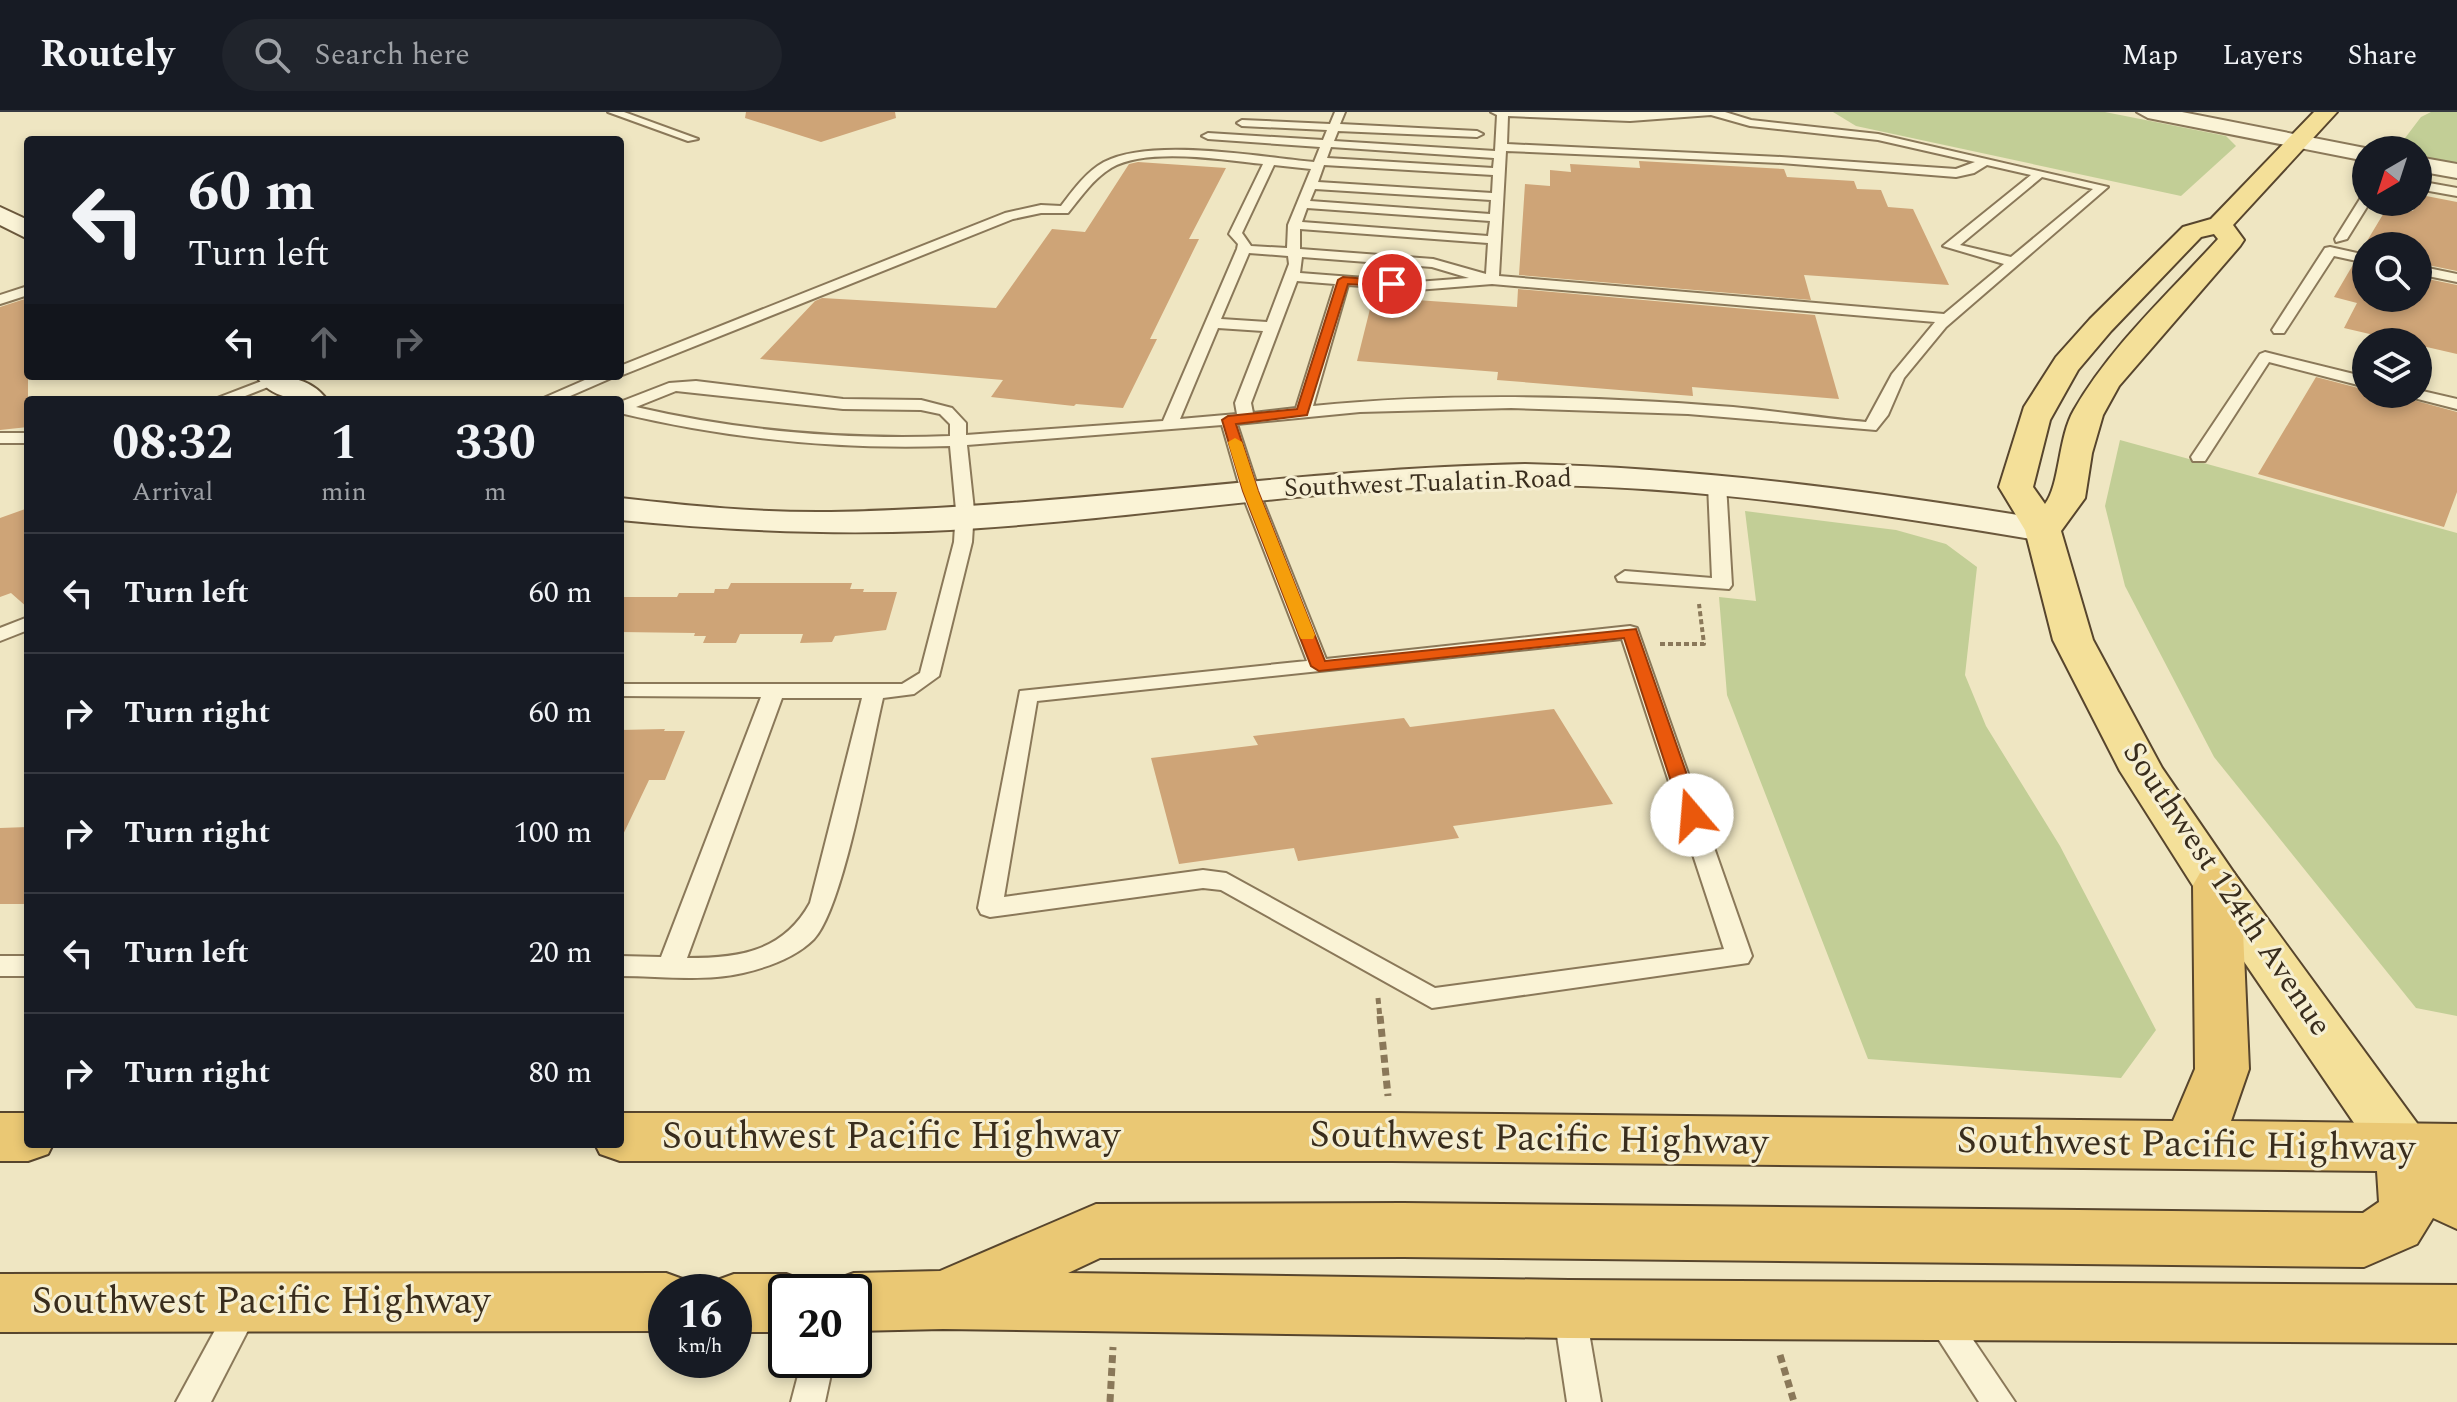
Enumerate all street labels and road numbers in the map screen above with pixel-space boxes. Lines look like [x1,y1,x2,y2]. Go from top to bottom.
street label: Southwest Tualatin Road [1283,458,1573,508]
street label: Southwest 124th Avenue [2110,732,2344,1046]
street label: Southwest Pacific Highway [1309,1106,1771,1172]
street label: Southwest Pacific Highway [662,1108,1122,1166]
street label: Southwest Pacific Highway [1956,1112,2418,1178]
street label: Southwest Pacific Highway [32,1273,492,1331]

